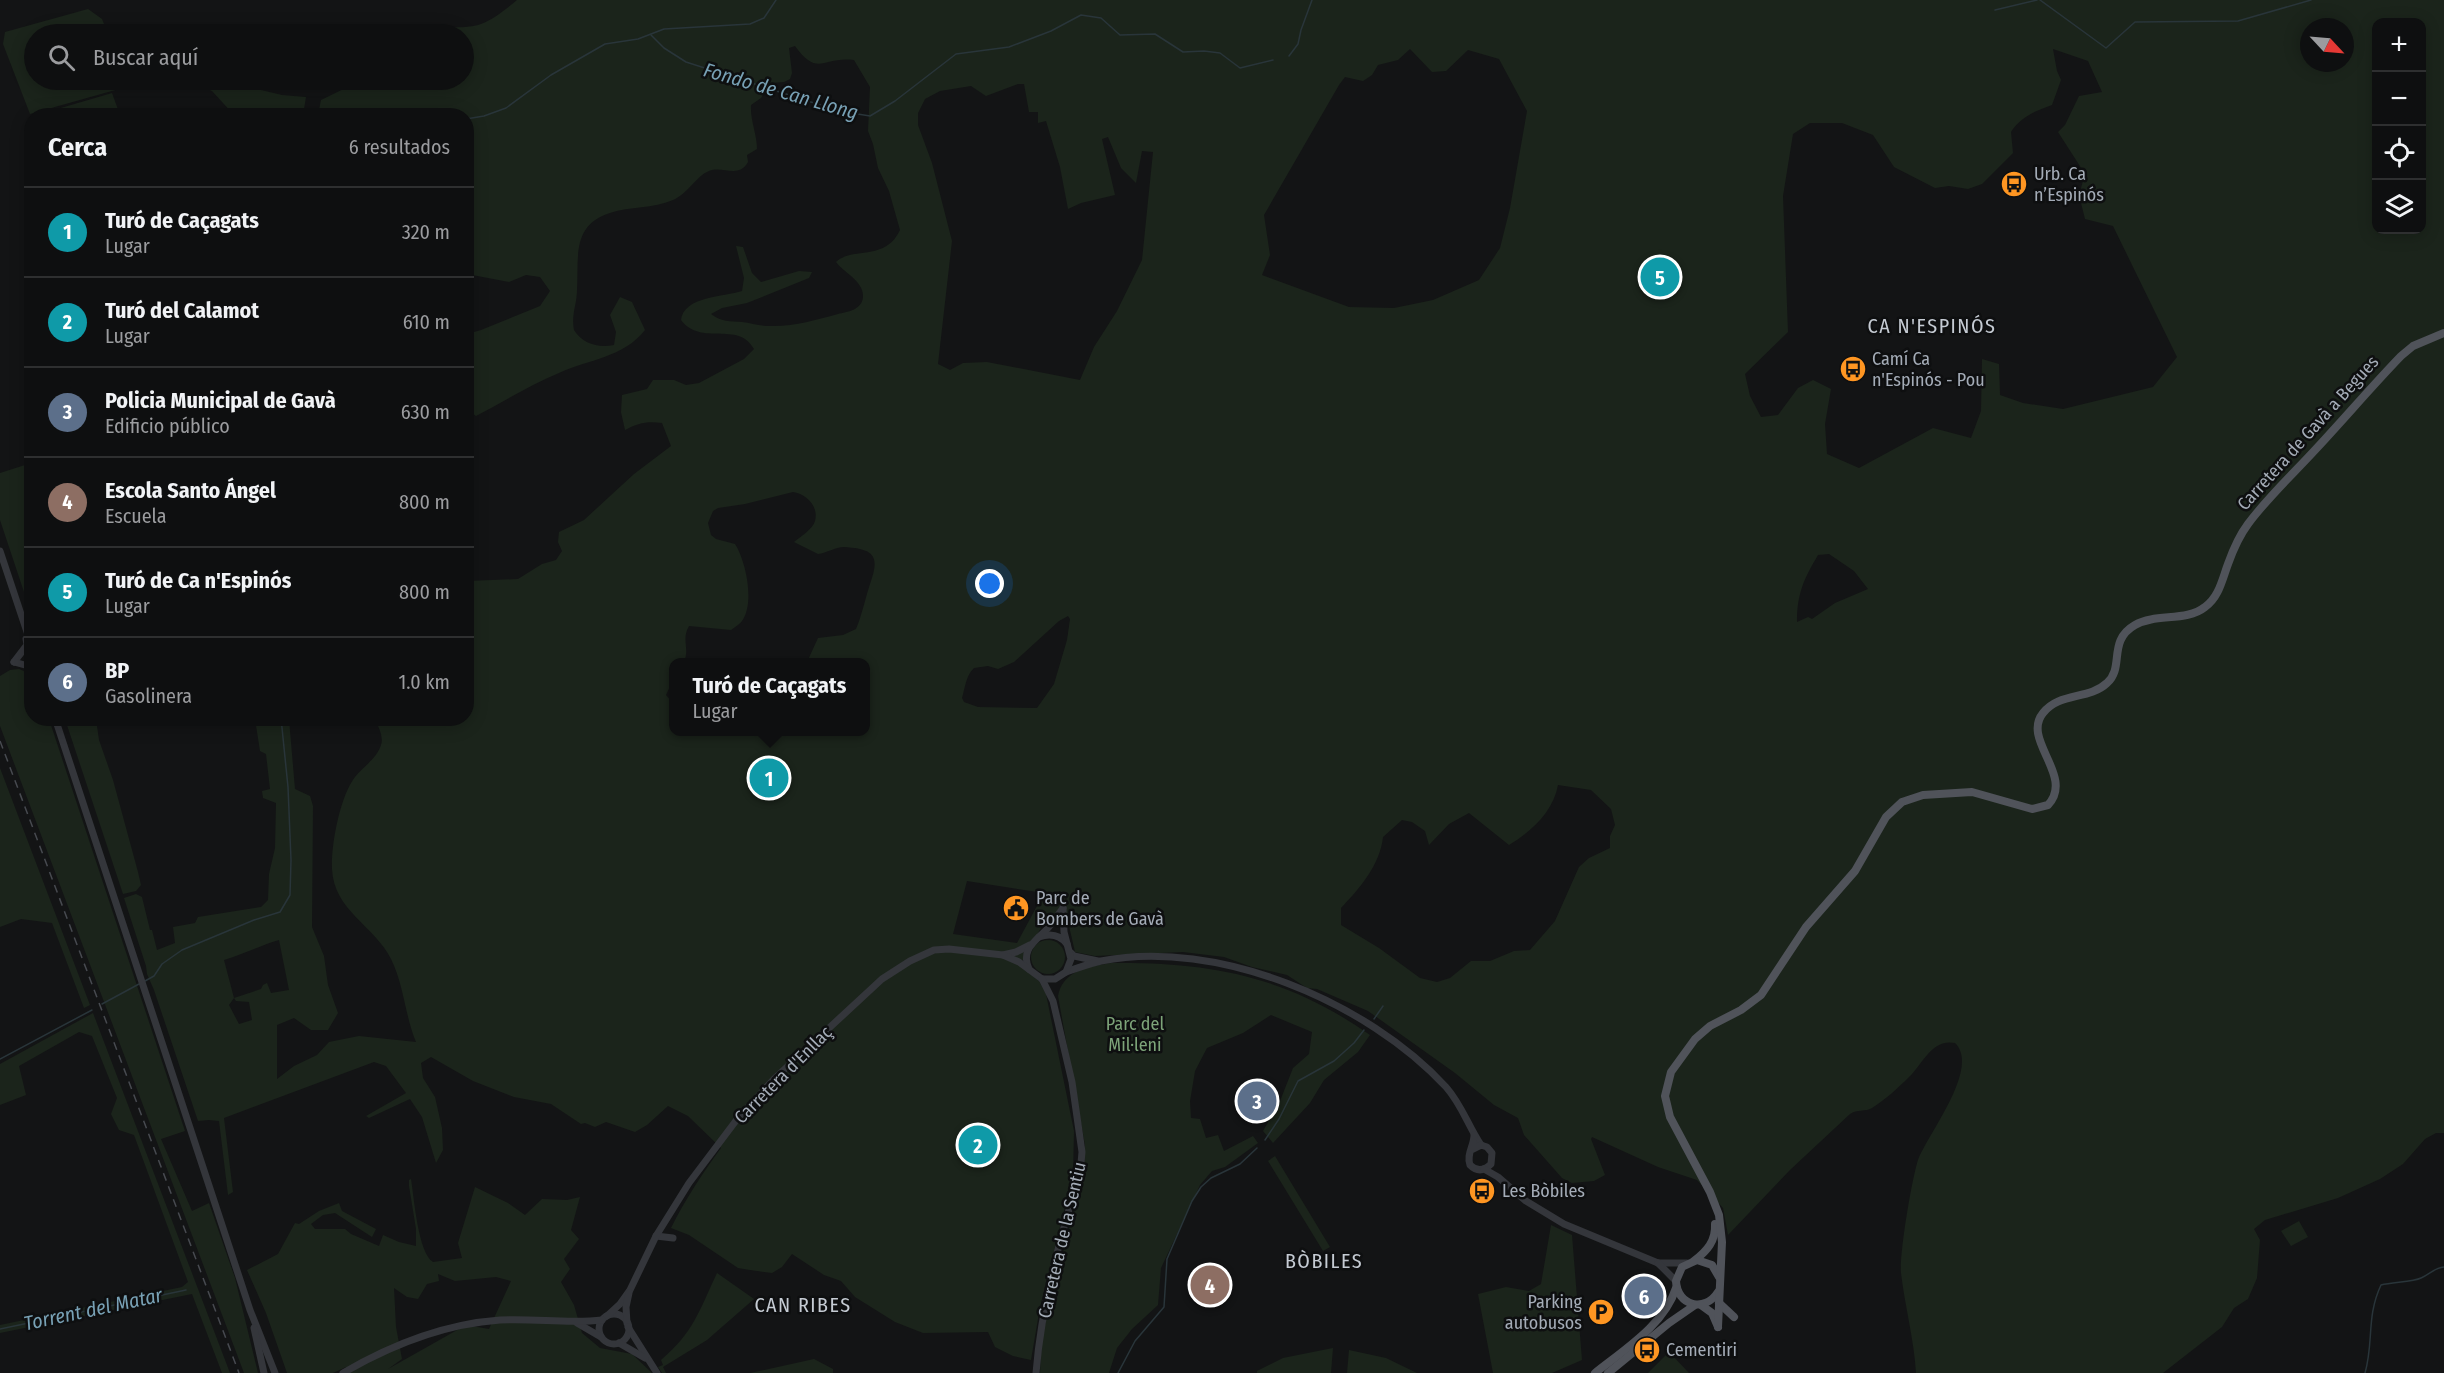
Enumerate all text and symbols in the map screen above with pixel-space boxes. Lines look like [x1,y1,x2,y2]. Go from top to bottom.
north arrow [2300,18,2354,72]
map controls [2372,18,2426,234]
button: + [2372,18,2426,72]
search box [24,24,474,90]
icon: search [45,41,78,74]
text: Buscar aquí [93,44,198,71]
water label: Fondo de Can Llong [701,57,861,125]
button: − [2372,72,2426,126]
button: locate [2372,126,2426,180]
text: Cerca [48,132,107,163]
text: 6 resultados [349,135,450,159]
place label: Urb. Ca n’Espinós [2034,163,2104,206]
bus stop icon: Urb. Ca n’Espinós [1999,169,2029,199]
button: layers [2372,180,2426,234]
text: Turó de Caçagats [105,207,259,234]
text: 1 [63,220,72,244]
text: 320 m [402,220,450,244]
text: Lugar [105,234,150,258]
pin: 5 [1640,254,1680,300]
text: Turó del Calamot [105,297,259,324]
text: 2 [63,310,72,334]
text: 610 m [403,310,450,334]
district label: CA N'ESPINÓS [1868,314,1996,338]
text: Lugar [105,324,150,348]
place label: Camí Ca n'Espinós - Pou [1872,348,1985,391]
street label: Carretera de Gavà a Begues [2233,351,2383,515]
bus stop icon: Camí Ca n'Espinós - Pou [1838,354,1868,384]
text: Policia Municipal de Gavà [105,387,336,414]
text: 3 [63,400,72,424]
text: 630 m [401,400,450,424]
text: Edificio público [105,414,230,438]
text: Escola Santo Ángel [105,477,276,504]
text: 4 [62,490,73,514]
text: 800 m [399,490,450,514]
text: Escuela [105,504,167,528]
text: Turó de Ca n'Espinós [105,567,291,594]
your location [975,569,1004,598]
text: 5 [63,580,72,604]
text: 800 m [399,580,450,604]
text: Lugar [105,594,150,618]
text: BP [105,657,129,684]
popup [669,658,870,736]
text: 6 [62,670,73,694]
text: 1.0 km [398,670,450,694]
text: Turó de Caçagats [693,672,846,699]
text: Gasolinera [105,684,192,708]
text: Lugar [693,699,737,723]
pin: 1 [750,756,788,800]
place label: Parc de Bombers de Gavà [1036,887,1164,930]
public building icon: Parc de Bombers de Gavà [1001,893,1031,923]
park label: Parc del Mil·leni [1106,1013,1164,1056]
street label: Carretera d'Enllaç [730,1021,837,1128]
pin: 3 [1238,1078,1276,1124]
pin: 2 [958,1122,998,1168]
street label: Carretera de la Sentiu [1033,1160,1091,1320]
bus stop icon: Les Bòbiles [1467,1176,1497,1206]
place label: Les Bòbiles [1502,1180,1585,1202]
district label: BÒBILES [1285,1249,1363,1273]
pin: 4 [1190,1262,1230,1308]
pin: 6 [1624,1274,1664,1318]
water label: Torrent del Matar [22,1282,165,1335]
place label: Parking autobusos [1505,1291,1583,1334]
district label: CAN RIBES [754,1293,852,1317]
parking icon: Parking autobusos [1586,1297,1616,1327]
bus stop icon: Cementiri [1632,1335,1662,1365]
place label: Cementiri [1666,1339,1737,1361]

